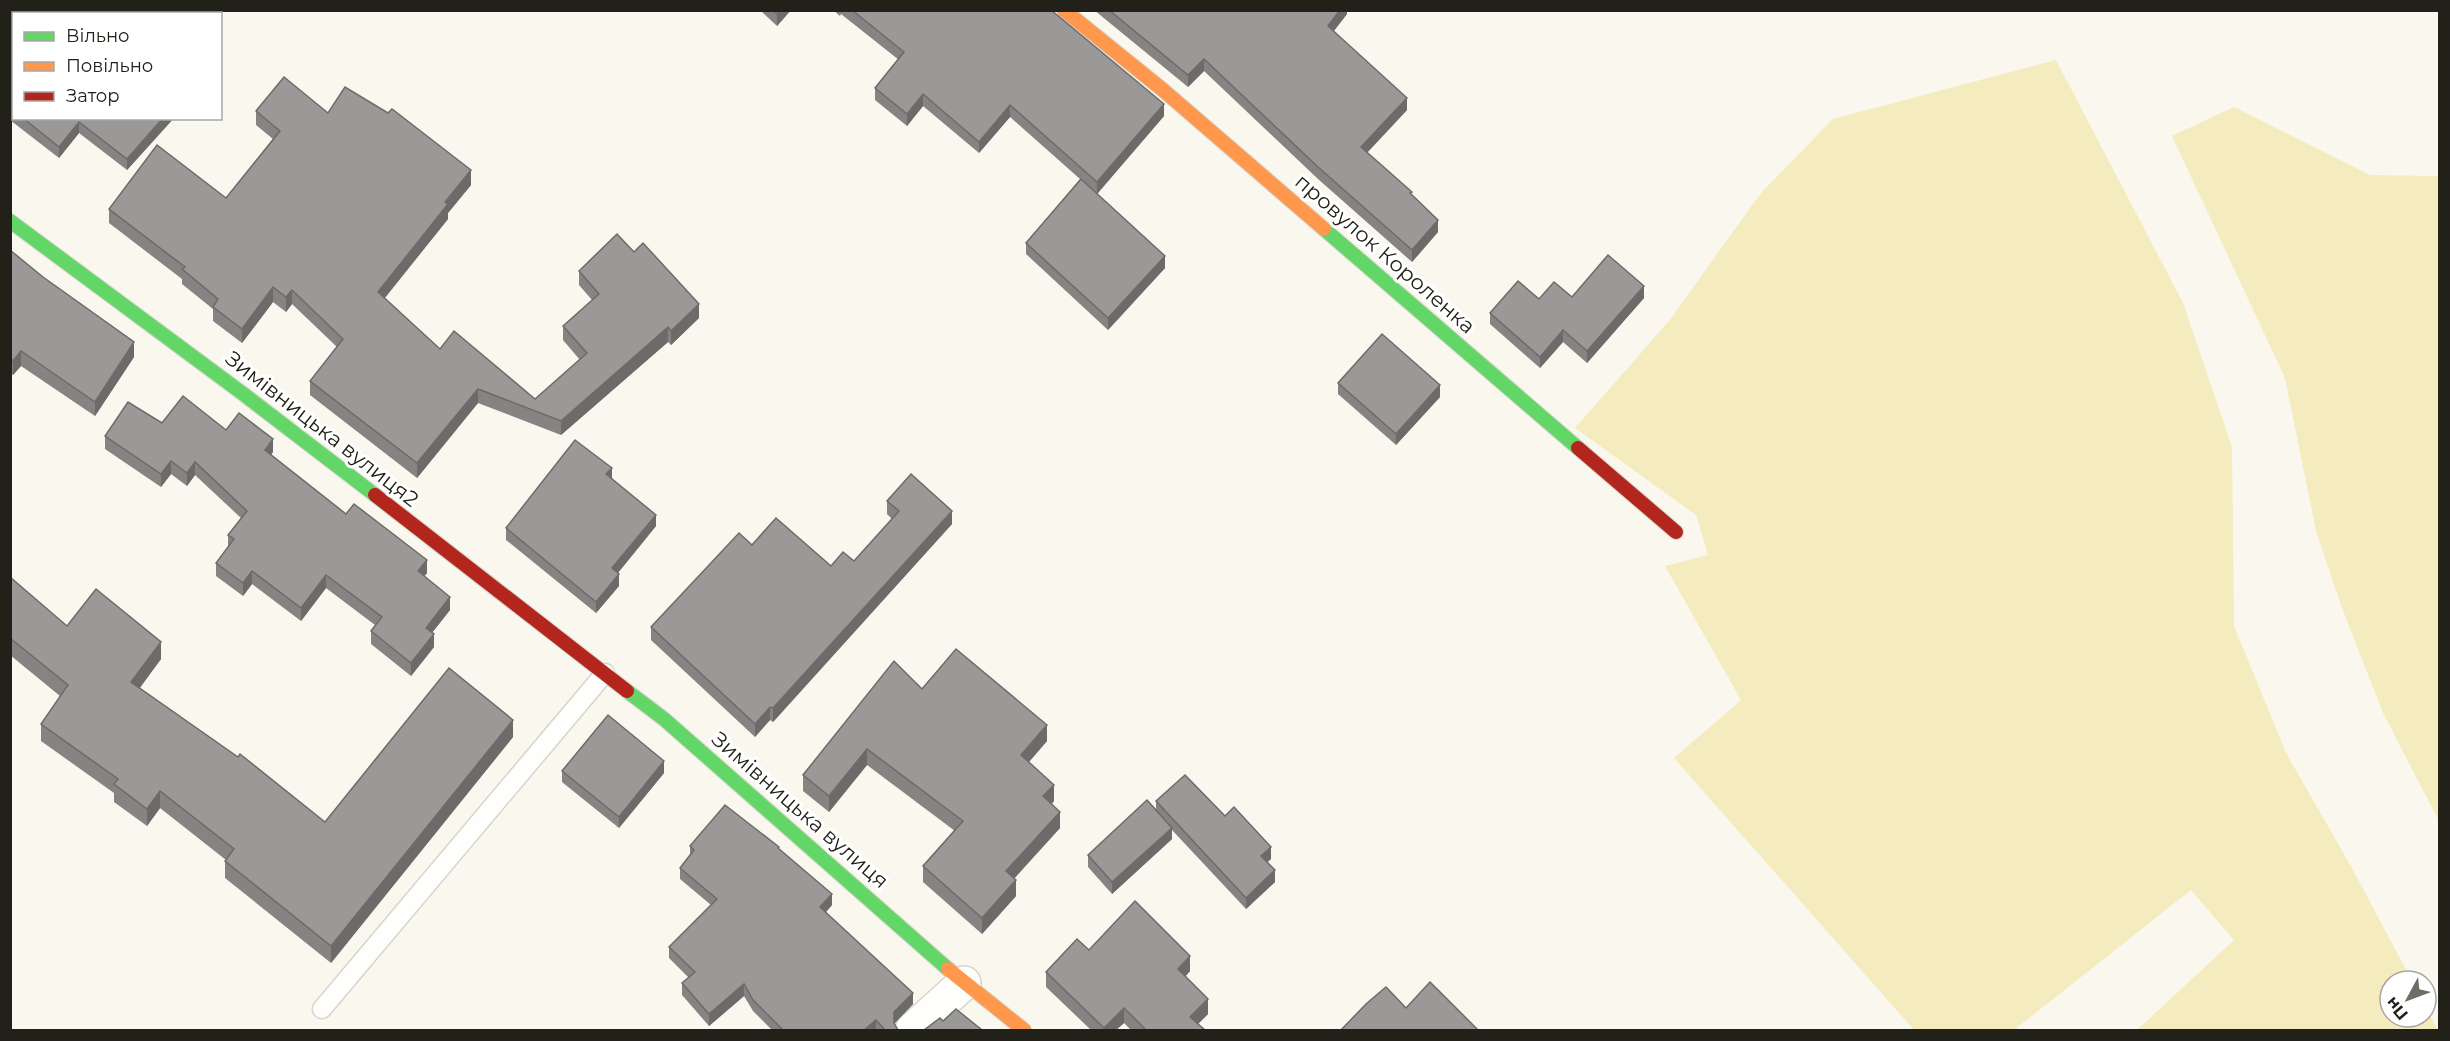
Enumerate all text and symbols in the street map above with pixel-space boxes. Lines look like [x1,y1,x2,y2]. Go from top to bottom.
legend [12,12,222,120]
text: Вільно [66,25,130,47]
text: Повільно [66,55,153,77]
text: Затор [66,85,120,107]
street label: провулок Короленка [1290,169,1480,339]
street label: Зимівницька вулиця2 [221,346,424,512]
street label: Зимівницька вулиця [707,726,894,893]
north arrow [2378,969,2438,1029]
text: Пн [2382,993,2412,1024]

